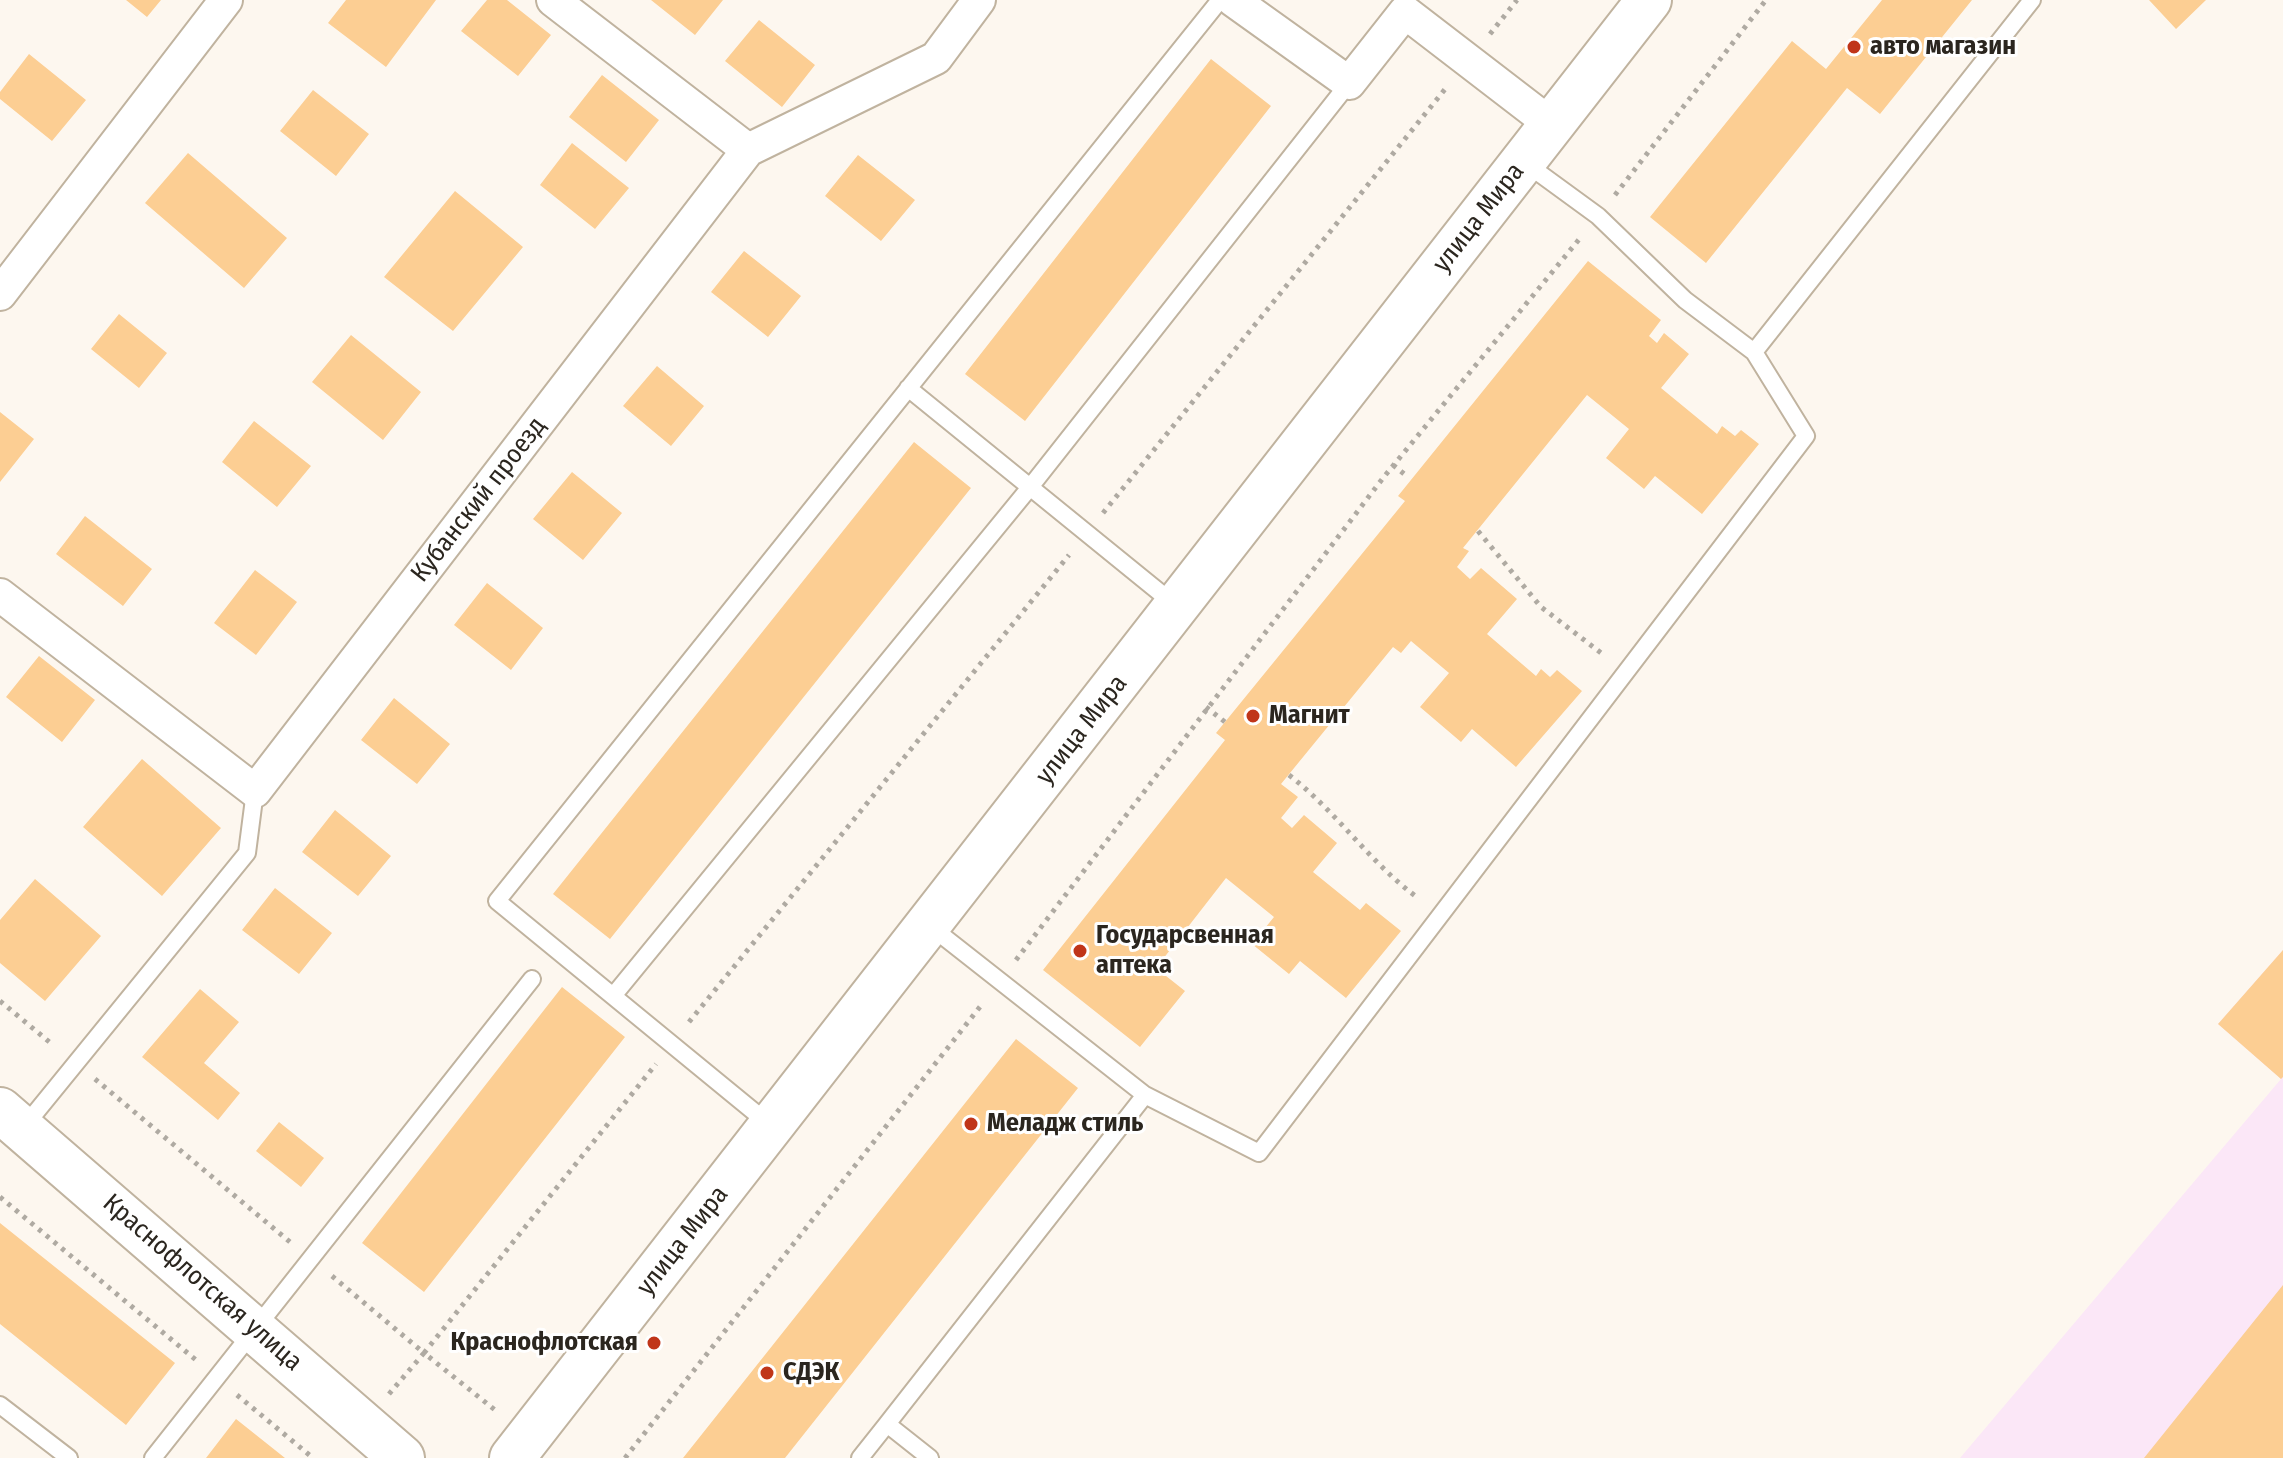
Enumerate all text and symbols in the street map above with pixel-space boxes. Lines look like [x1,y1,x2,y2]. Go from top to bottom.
place label: авто магазин [1870,31,2016,63]
marker: авто магазин [1845,38,1863,56]
street label: улица Мира [1427,157,1531,279]
street label: Кубанский проезд [405,411,553,589]
street label: улица Мира [1030,669,1134,791]
place label: Магнит [1269,700,1350,732]
marker: Магнит [1244,707,1262,725]
place label: Государсвенная аптека [1096,920,1274,982]
marker: Государсвенная аптека [1071,942,1089,960]
place label: Меладж стиль [987,1108,1143,1140]
marker: Меладж стиль [962,1115,980,1133]
street label: улица Мира [631,1180,735,1302]
street label: Краснофлотская улица [96,1188,308,1378]
place label: Краснофлотская [450,1327,638,1359]
marker: Краснофлотская [645,1334,663,1352]
place label: СДЭК [783,1357,839,1389]
marker: СДЭК [758,1364,776,1382]

